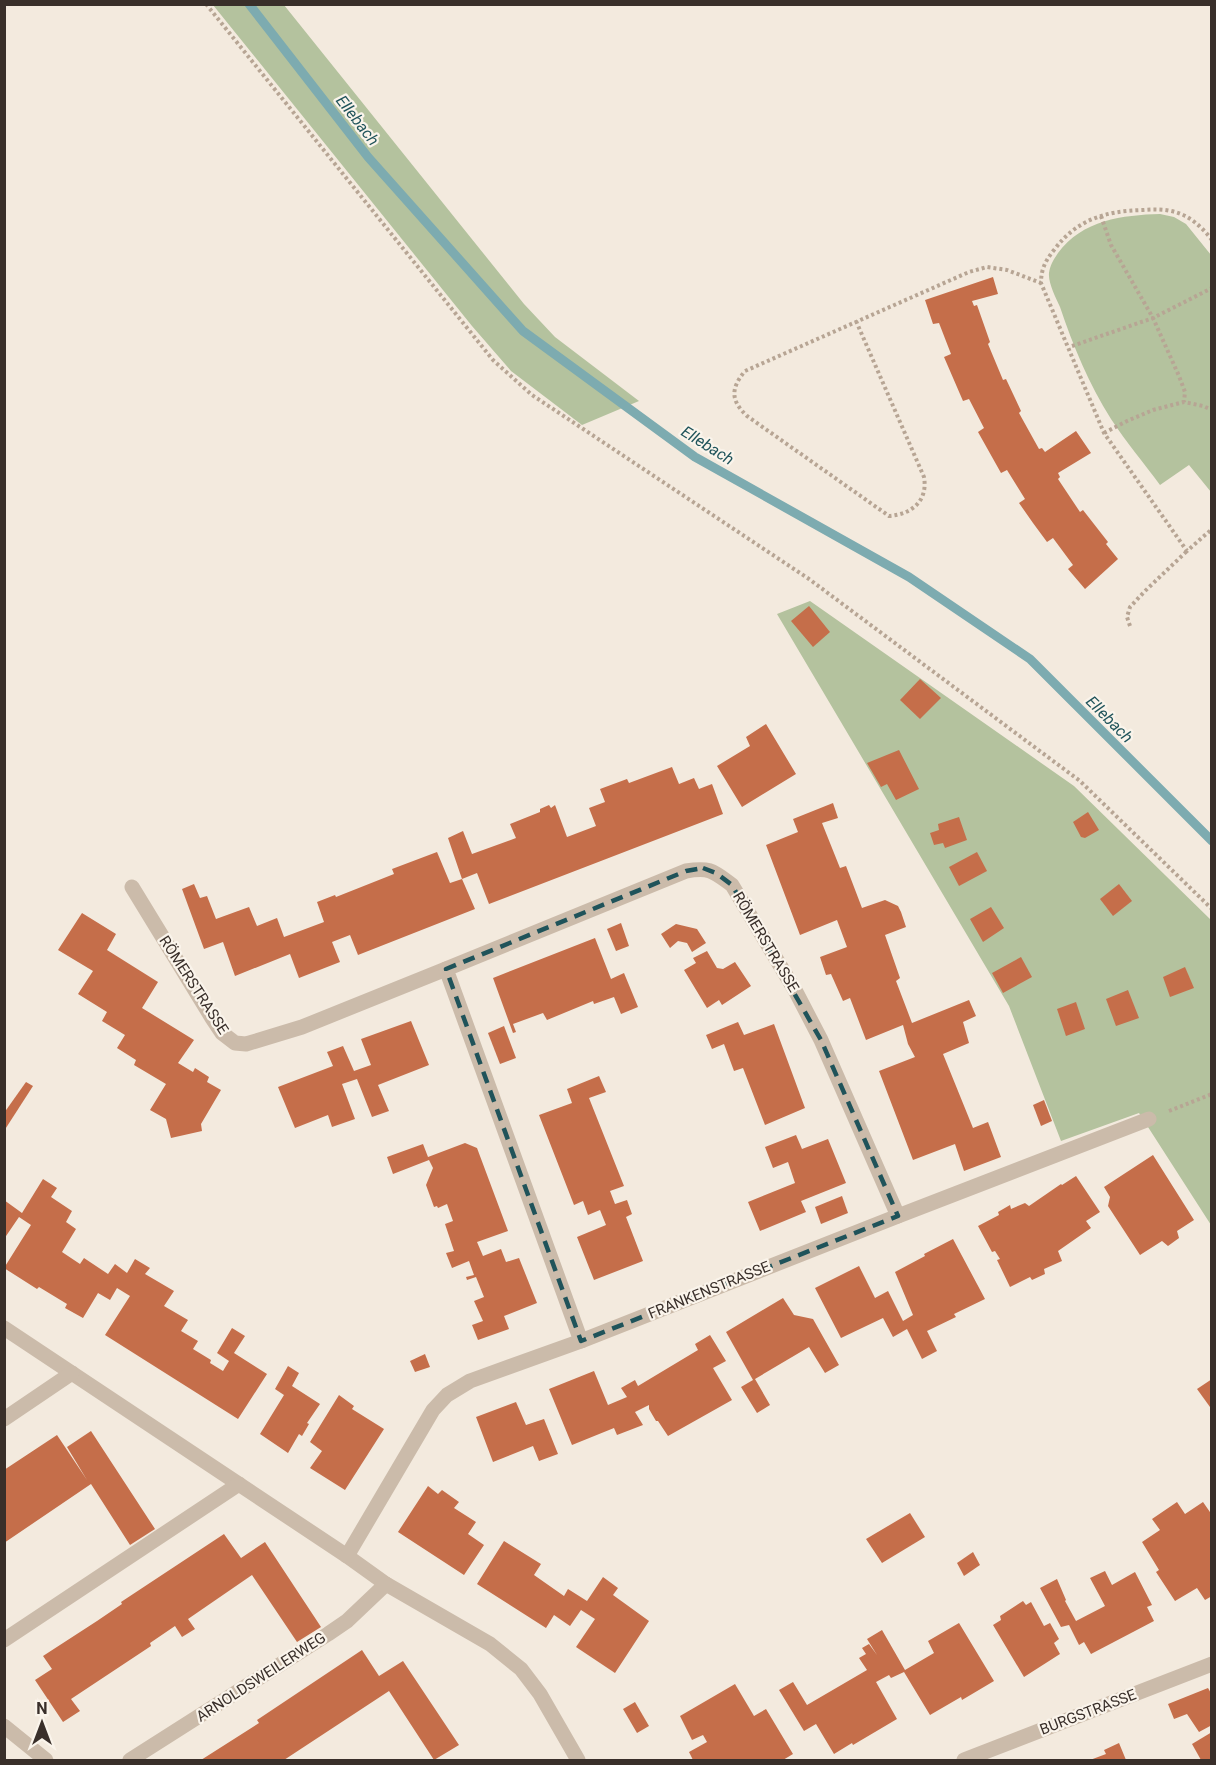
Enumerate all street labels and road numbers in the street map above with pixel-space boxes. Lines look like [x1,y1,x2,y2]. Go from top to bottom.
street label: RÖMERSTRASSE [729,889,803,996]
street label: RÖMERSTRASSE [156,932,233,1038]
street label: FRANKENSTRASSE [645,1257,773,1323]
street label: ARNOLDSWEILERWEG [193,1628,329,1726]
street label: BURGSTRASSE [1037,1685,1139,1739]

